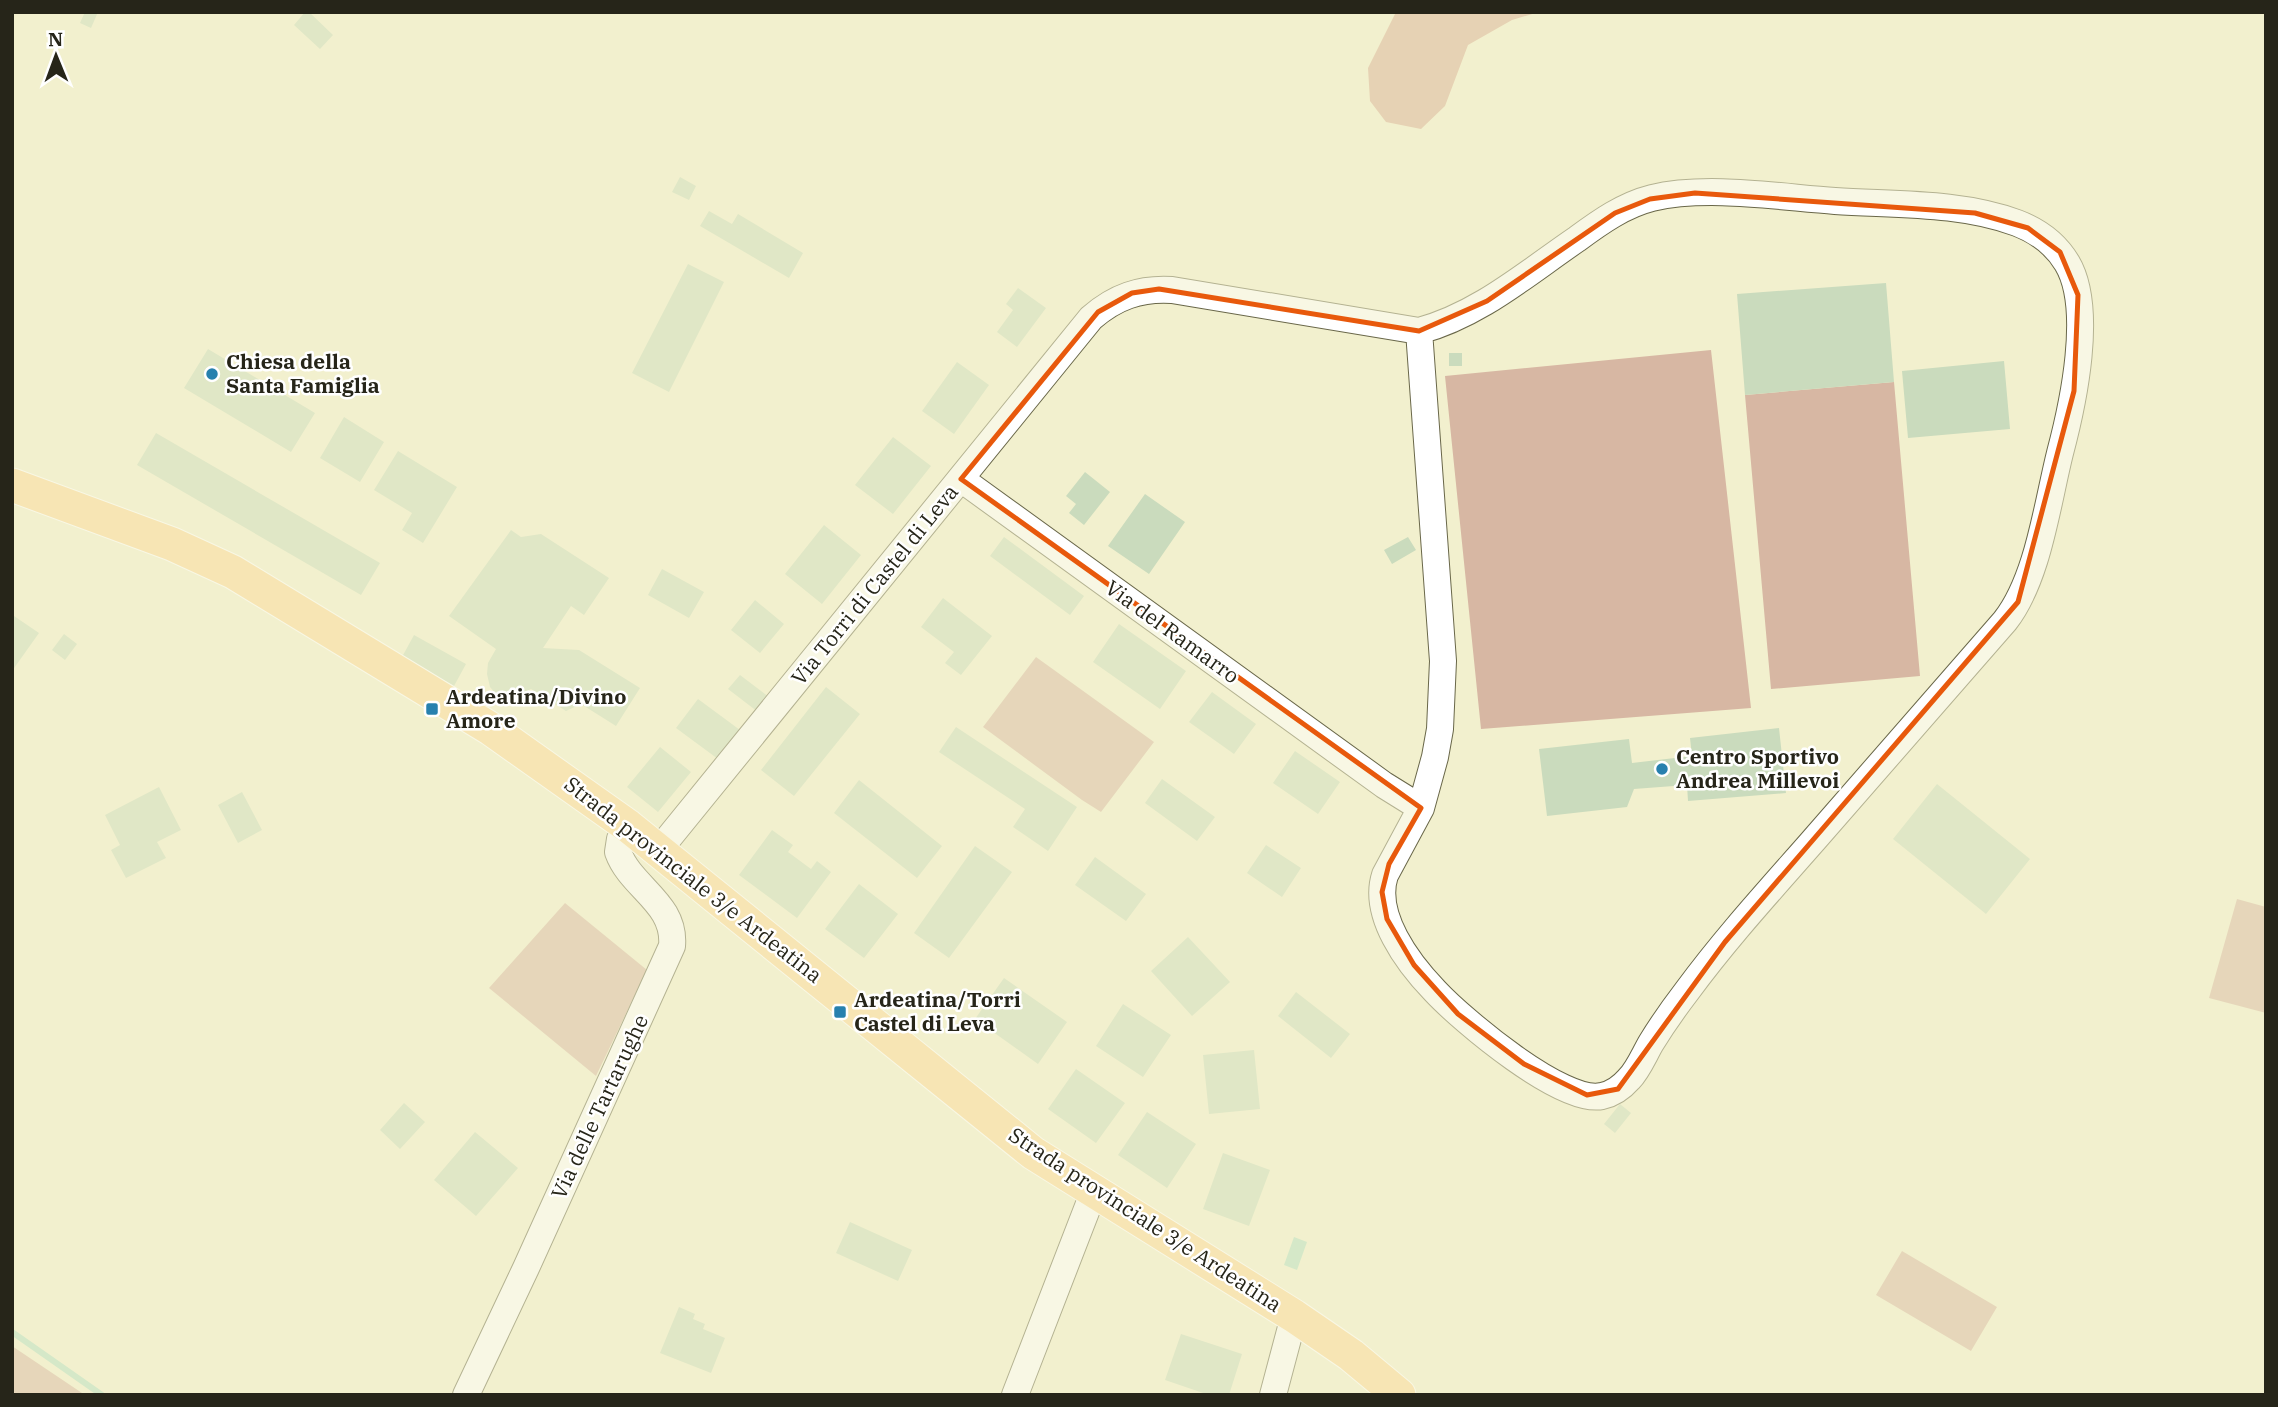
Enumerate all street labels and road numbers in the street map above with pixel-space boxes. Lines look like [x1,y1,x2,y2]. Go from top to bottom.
street label: Via Torri di Castel di Leva [784,478,964,691]
street label: Via del Ramarro [1100,573,1245,689]
street label: Strada provinciale 3/e Ardeatina [559,770,828,989]
street label: Via delle Tartarughe [544,1010,654,1203]
street label: Strada provinciale 3/e Ardeatina [1004,1120,1287,1318]

